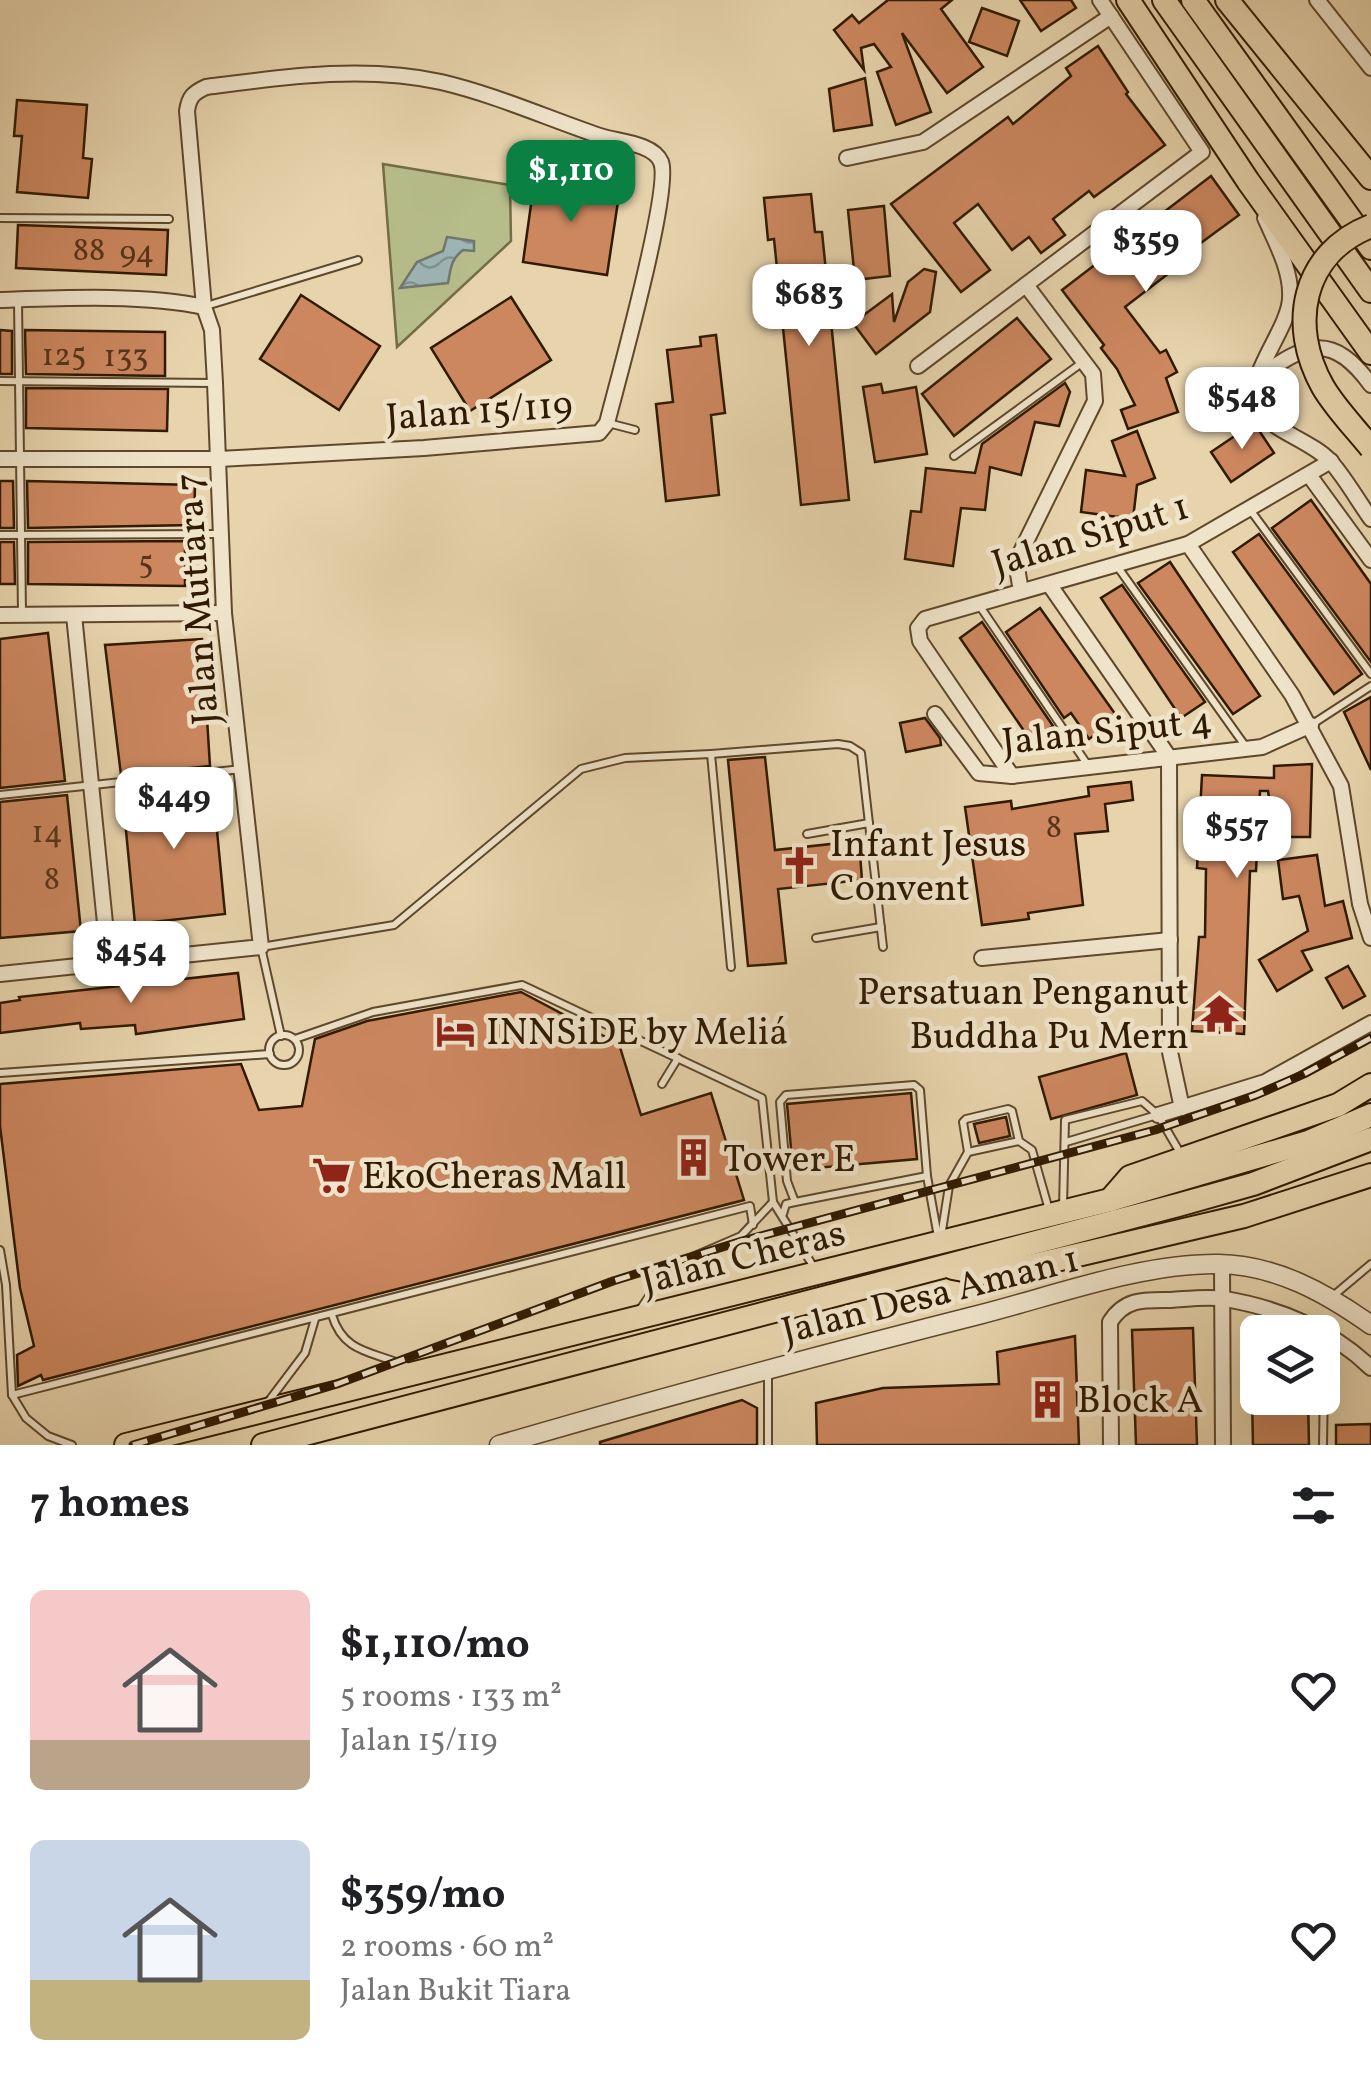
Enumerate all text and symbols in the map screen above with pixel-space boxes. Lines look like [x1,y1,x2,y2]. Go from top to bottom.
pin: $1,110 [490,140,652,225]
text: $1,110 [528,150,614,194]
pin: $359 [1087,210,1205,295]
text: $359 [1113,220,1179,264]
house number: 88 [73,230,105,274]
house number: 94 [120,232,154,276]
pin: $683 [750,264,868,349]
text: $683 [774,274,844,318]
house number: 125 [42,335,87,379]
house number: 133 [103,336,149,380]
pin: $548 [1183,367,1301,452]
text: $548 [1207,377,1277,421]
street label: Jalan 15/119 [384,381,574,446]
street label: Jalan Mutiara 7 [164,471,235,727]
street label: Jalan Siput 1 [986,482,1196,592]
house number: 5 [138,543,154,587]
street label: Jalan Siput 4 [1000,696,1215,771]
pin: $449 [115,767,233,852]
text: $449 [137,777,211,821]
pin: $557 [1178,796,1296,881]
text: $557 [1205,806,1269,850]
house number: 8 [1046,807,1062,851]
house number: 14 [31,812,63,856]
place label: Infant Jesus Convent [830,820,1026,917]
church icon: Infant Jesus Convent [779,844,821,886]
house number: 8 [44,859,60,903]
pin: $454 [72,921,190,1006]
text: $454 [95,931,167,975]
place label: Persatuan Penganut Buddha Pu Mern [857,968,1189,1065]
temple icon: Persatuan Penganut Buddha Pu Mern [1198,992,1240,1034]
place label: INNSiDE by Meliá [486,1008,788,1061]
hotel icon: INNSiDE by Meliá [435,1010,477,1052]
place label: Tower E [723,1135,856,1188]
building icon: Tower E [672,1137,714,1179]
place label: EkoCheras Mall [362,1152,626,1205]
supermarket icon: EkoCheras Mall [311,1154,353,1196]
street label: Jalan Cheras [636,1208,851,1310]
street label: Jalan Desa Aman 1 [777,1235,1085,1360]
map controls [1240,1315,1340,1415]
button: layers [1240,1315,1340,1415]
place label: Block A [1077,1376,1203,1429]
building icon: Block A [1026,1378,1068,1420]
text: 7 homes [30,1476,190,1535]
icon: filters [1286,1478,1341,1533]
text: $1,110/mo [340,1617,530,1676]
icon: home [110,1630,230,1750]
icon: heart [1286,1663,1341,1718]
text: 5 rooms · 133 m² [340,1676,562,1720]
text: Jalan 15/119 [340,1720,497,1764]
text: $359/mo [340,1867,505,1926]
icon: home [110,1880,230,2000]
icon: heart [1286,1913,1341,1968]
text: 2 rooms · 60 m² [340,1926,554,1970]
text: Jalan Bukit Tiara [340,1970,571,2014]

